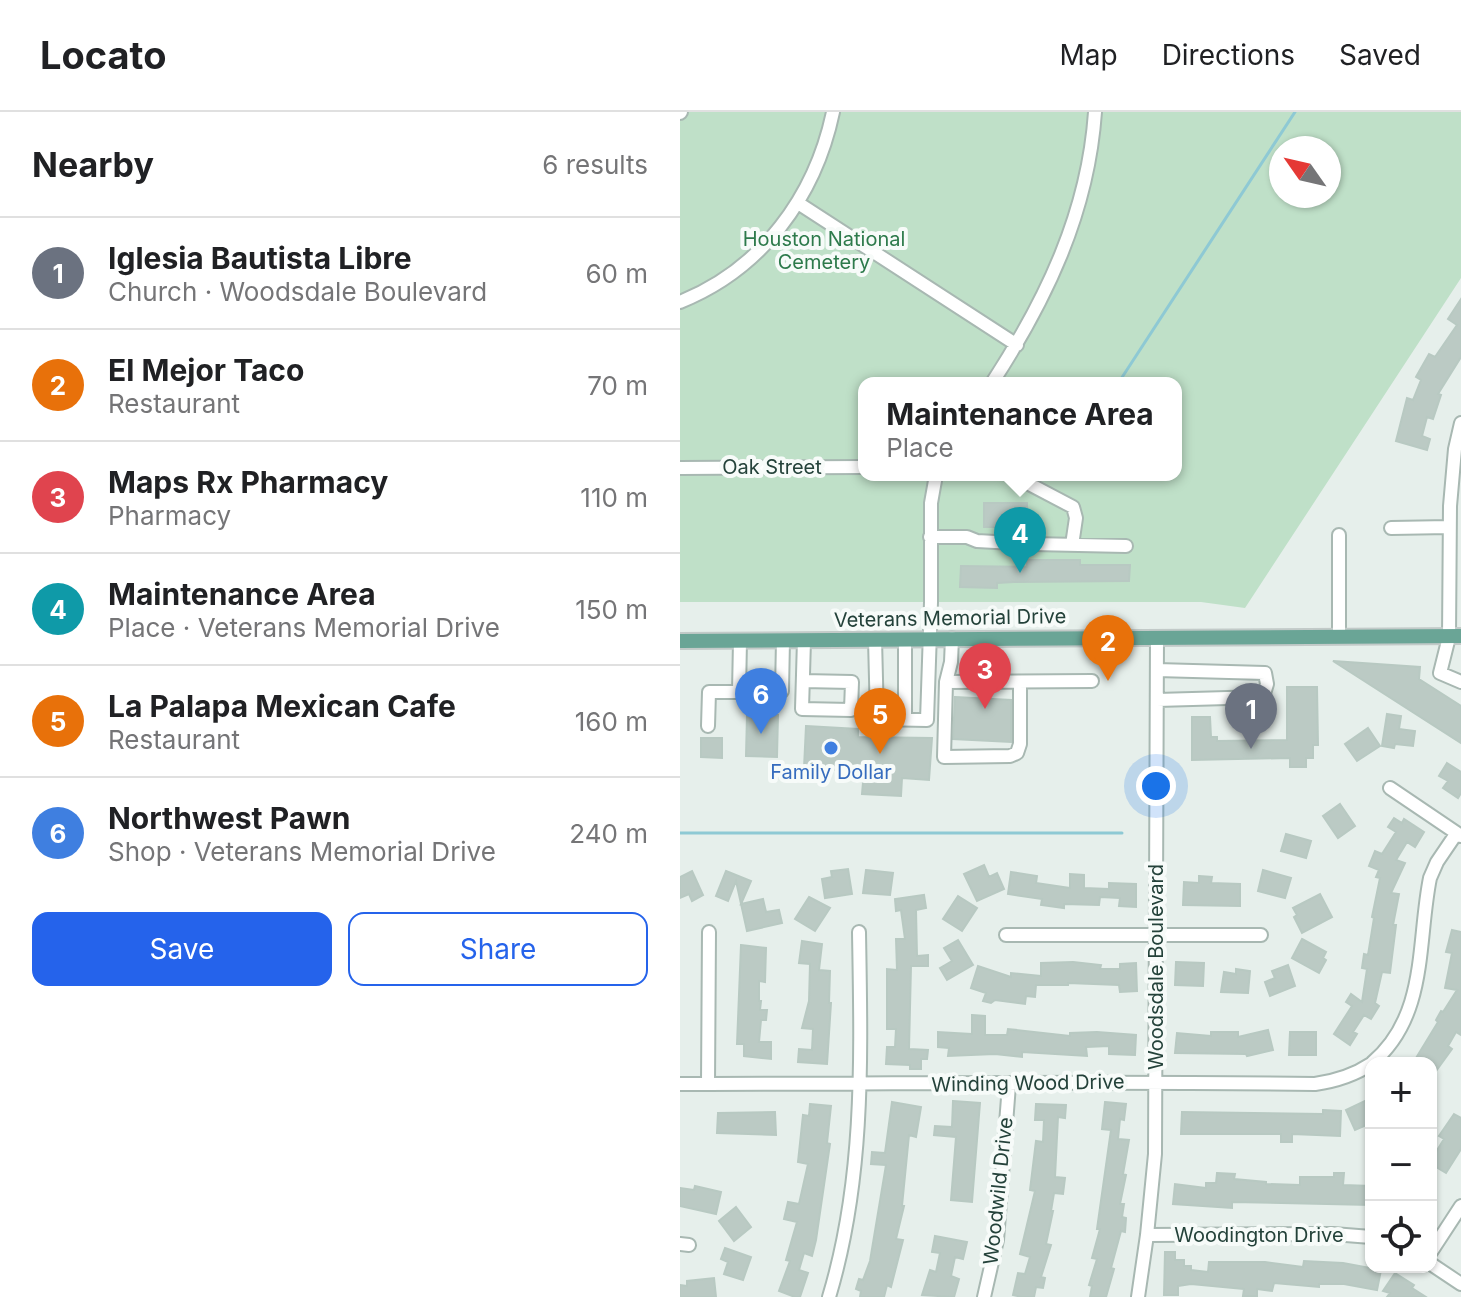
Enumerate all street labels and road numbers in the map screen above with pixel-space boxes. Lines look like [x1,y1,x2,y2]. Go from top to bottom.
street label: Oak Street [722,455,822,479]
street label: Veterans Memorial Drive [834,604,1066,632]
street label: Woodsdale Boulevard [1144,864,1168,1070]
street label: Winding Wood Drive [931,1069,1125,1097]
street label: Woodwild Drive [978,1116,1018,1266]
street label: Woodington Drive [1174,1223,1344,1247]

